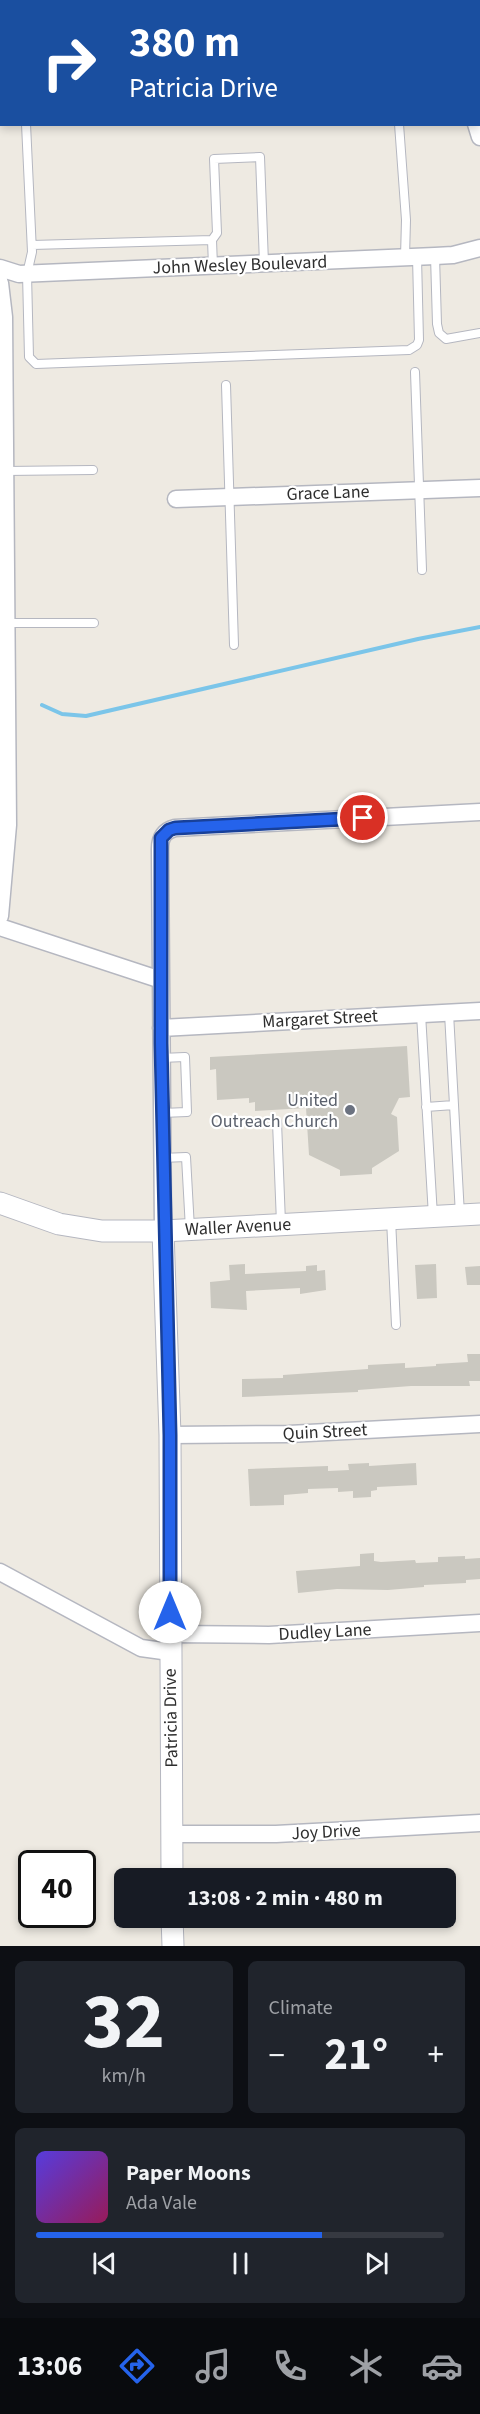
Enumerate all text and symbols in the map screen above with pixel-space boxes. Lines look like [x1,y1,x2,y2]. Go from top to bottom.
text: 380 m [129,13,240,73]
icon: right [30,24,108,102]
text: Patricia Drive [129,69,278,108]
street label: John Wesley Boulevard [152,249,328,281]
street label: Grace Lane [286,479,370,507]
pin [337,792,388,843]
icon: arrive [346,801,379,834]
street label: Margaret Street [262,1003,378,1035]
place label: United Outreach Church [211,1088,338,1134]
marker: United Outreach Church [343,1103,357,1117]
street label: Waller Avenue [184,1212,292,1242]
street label: Quin Street [282,1417,368,1447]
position arrow [138,1580,202,1644]
street label: Dudley Lane [278,1617,372,1647]
street label: Patricia Drive [158,1668,184,1768]
street label: Joy Drive [291,1818,361,1846]
speed limit sign: 40 [18,1850,96,1928]
text: 13:08 · 2 min · 480 m [187,1882,383,1914]
text: 32 [83,1967,165,2078]
text: Climate [269,1994,333,2022]
text: 21° [324,2023,388,2087]
text: − [269,2032,285,2079]
text: + [428,2032,444,2079]
text: km/h [102,2062,146,2090]
text: Paper Moons [126,2157,251,2189]
text: Ada Vale [126,2189,197,2217]
icon: previous [88,2247,121,2280]
icon: pause [224,2247,257,2280]
icon: next [360,2247,393,2280]
icon: directions [116,2345,158,2387]
icon: music [192,2345,234,2387]
icon: phone [269,2345,311,2387]
icon: climate [345,2345,387,2387]
icon: car [421,2345,463,2387]
text: 13:06 [17,2347,82,2386]

